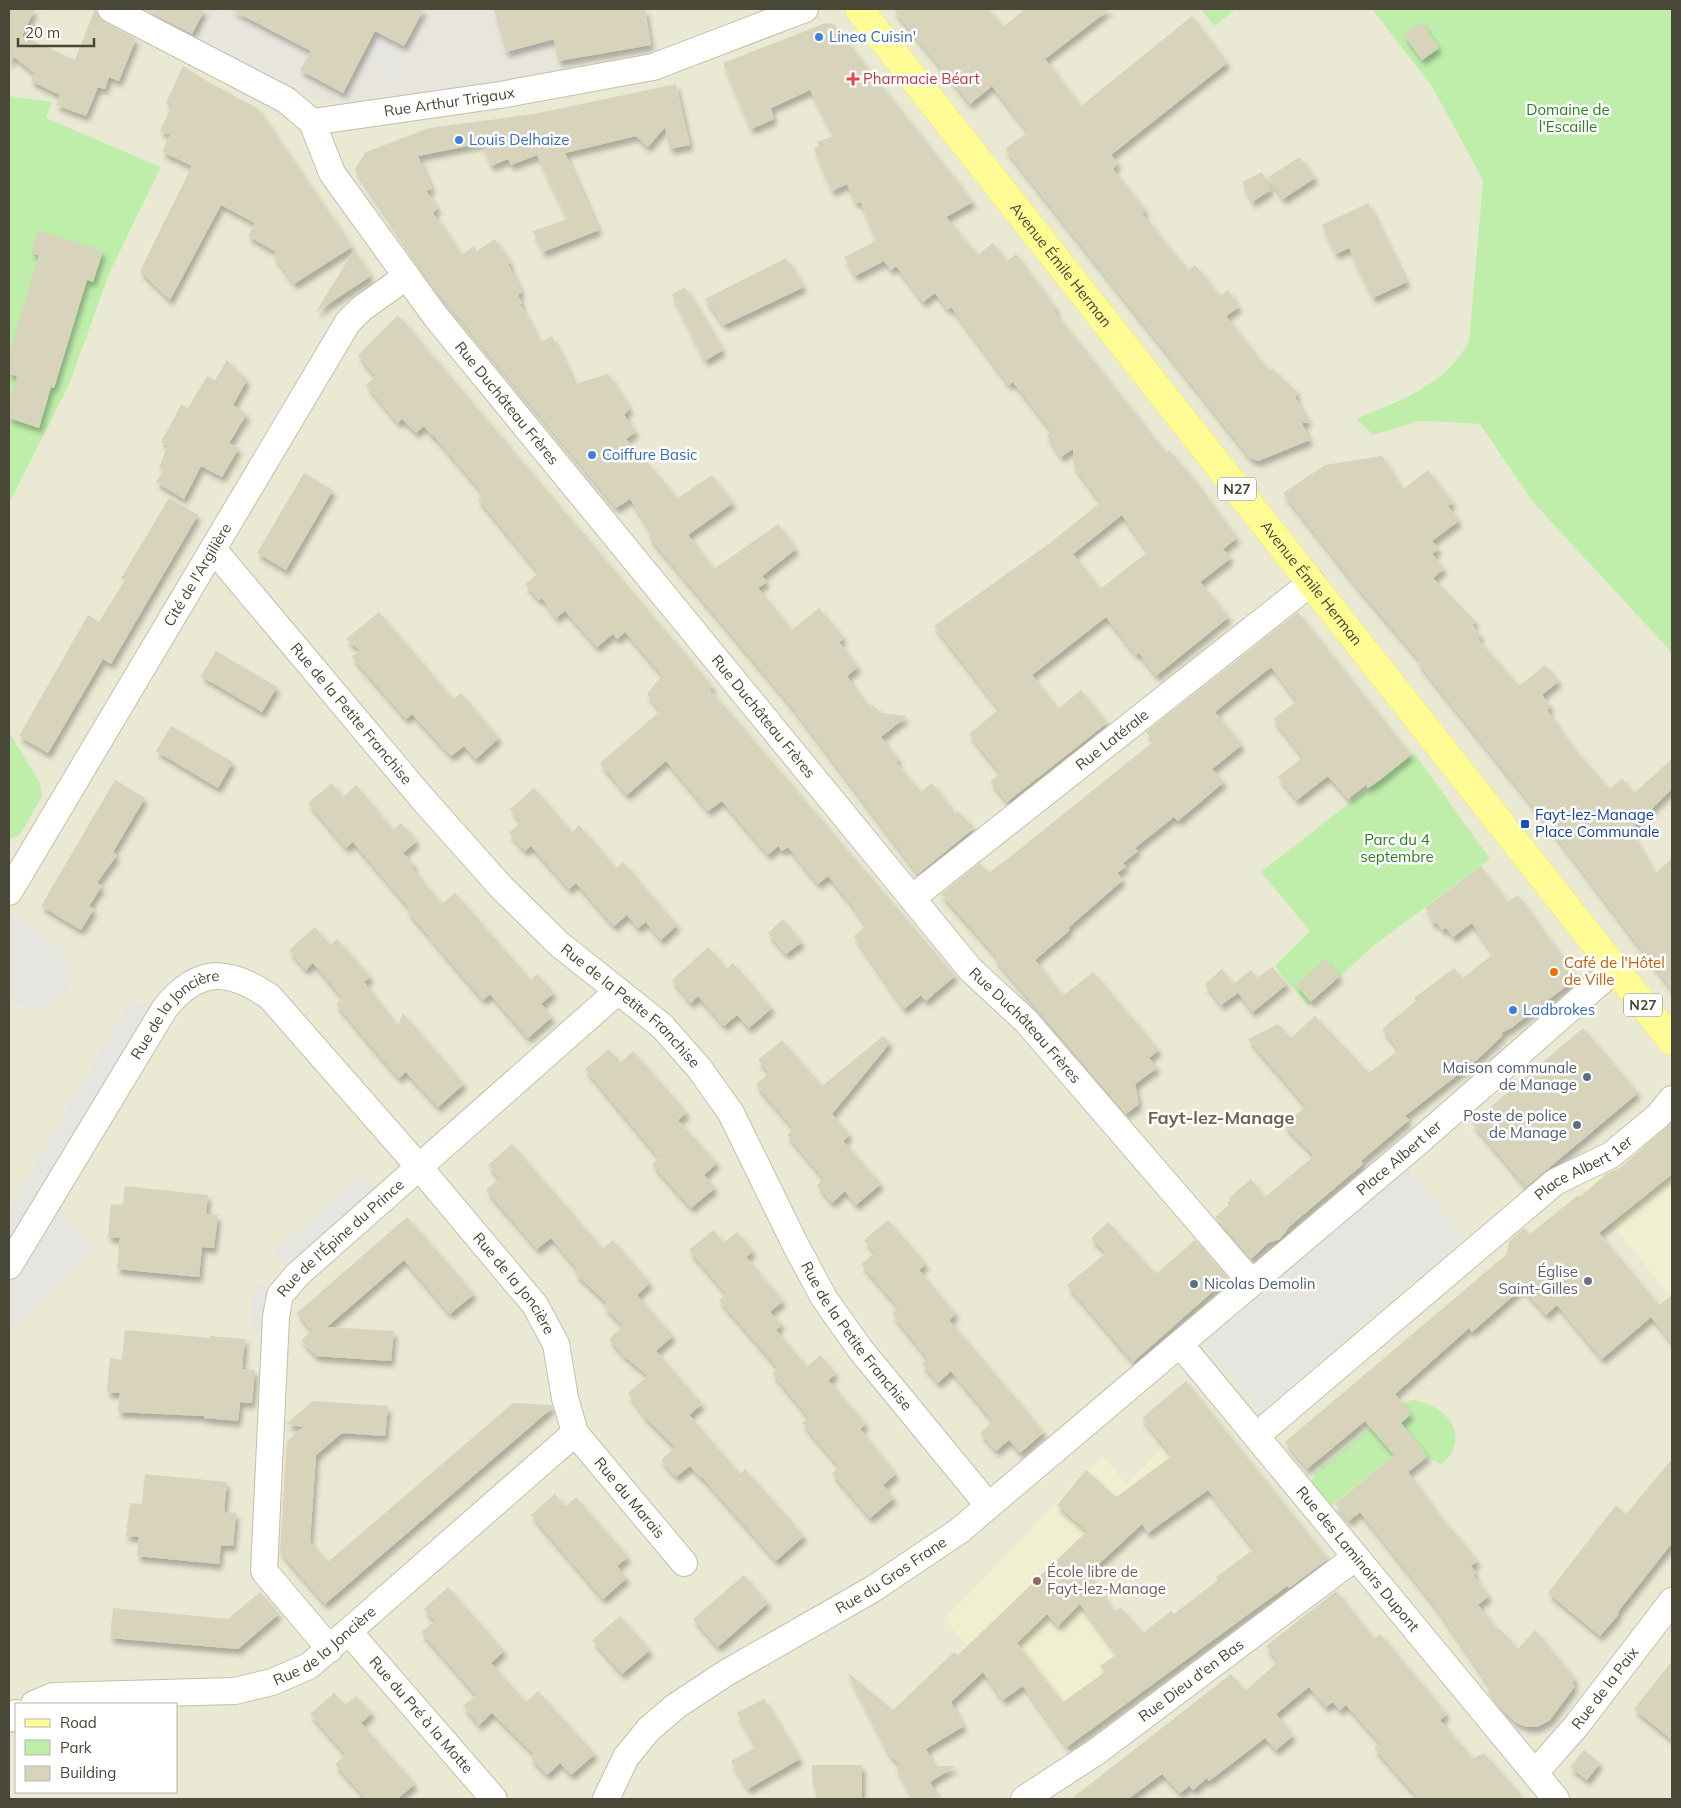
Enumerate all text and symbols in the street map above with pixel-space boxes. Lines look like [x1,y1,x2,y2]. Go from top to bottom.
scale bar [18,15,94,47]
text: 20 m [25,23,60,42]
place label: Linea Cuisin' [829,27,916,46]
marker: Linea Cuisin' [813,31,825,43]
place label: Pharmacie Béart [863,69,980,88]
marker: Pharmacie Béart [847,73,859,85]
street label: Rue Arthur Trigaux [383,83,516,121]
park label: Domaine de l'Escaille [1526,100,1610,136]
place label: Louis Delhaize [469,130,569,149]
marker: Louis Delhaize [453,134,465,146]
street label: Avenue Émile Herman [1006,199,1116,331]
street label: Rue Duchâteau Frères [451,337,563,469]
place label: Coiffure Basic [602,445,697,464]
marker: Coiffure Basic [586,449,598,461]
road number: N27 [1218,478,1256,500]
street label: Avenue Émile Herman [1257,517,1367,649]
street label: Cité de l'Argilière [159,519,235,630]
street label: Rue de la Petite Franchise [287,639,416,788]
street label: Rue Duchâteau Frères [708,651,820,782]
street label: Rue Latérale [1071,705,1152,774]
place label: Fayt-lez-Manage Place Communale [1535,805,1660,841]
marker: Fayt-lez-Manage Place Communale [1519,818,1531,830]
park label: Parc du 4 septembre [1360,830,1434,866]
street label: Rue de la Petite Franchise [557,939,704,1071]
place label: Café de l'Hôtel de Ville [1564,953,1665,989]
street label: Rue Duchâteau Frères [965,963,1085,1087]
street label: Rue de la Joncière [126,966,220,1063]
marker: Café de l'Hôtel de Ville [1548,966,1560,978]
road number: N27 [1624,994,1662,1016]
place label: Ladbrokes [1523,1000,1595,1019]
marker: Ladbrokes [1507,1004,1519,1016]
place label: Maison communale de Manage [1442,1058,1577,1094]
marker: Maison communale de Manage [1581,1071,1593,1083]
district label: Fayt-lez-Manage [1148,1106,1294,1129]
place label: Poste de police de Manage [1463,1106,1567,1142]
street label: Place Albert Ier [1352,1116,1446,1199]
marker: Poste de police de Manage [1571,1119,1583,1131]
street label: Place Albert 1er [1530,1131,1636,1204]
street label: Rue de l'Épine du Prince [273,1175,408,1301]
street label: Rue de la Joncière [469,1228,559,1338]
street label: Rue de la Petite Franchise [797,1258,917,1414]
place label: Église Saint-Gilles [1499,1262,1578,1298]
place label: Nicolas Demolin [1204,1274,1316,1293]
marker: Église Saint-Gilles [1582,1275,1594,1287]
marker: Nicolas Demolin [1188,1278,1200,1290]
street label: Rue du Marais [590,1453,669,1542]
street label: Rue des Laminoirs Dupont [1293,1482,1424,1635]
street label: Rue du Gros Frane [832,1532,950,1618]
place label: École libre de Fayt-lez-Manage [1047,1562,1166,1598]
marker: École libre de Fayt-lez-Manage [1031,1575,1043,1587]
street label: Rue de la Joncière [270,1602,379,1689]
street label: Rue Dieu d'en Bas [1135,1635,1247,1726]
street label: Rue de la Paix [1567,1643,1642,1733]
street label: Rue du Pré à la Motte [365,1652,478,1777]
legend [15,1703,178,1793]
text: Road [60,1713,97,1732]
text: Park [60,1738,92,1757]
text: Building [60,1763,116,1782]

